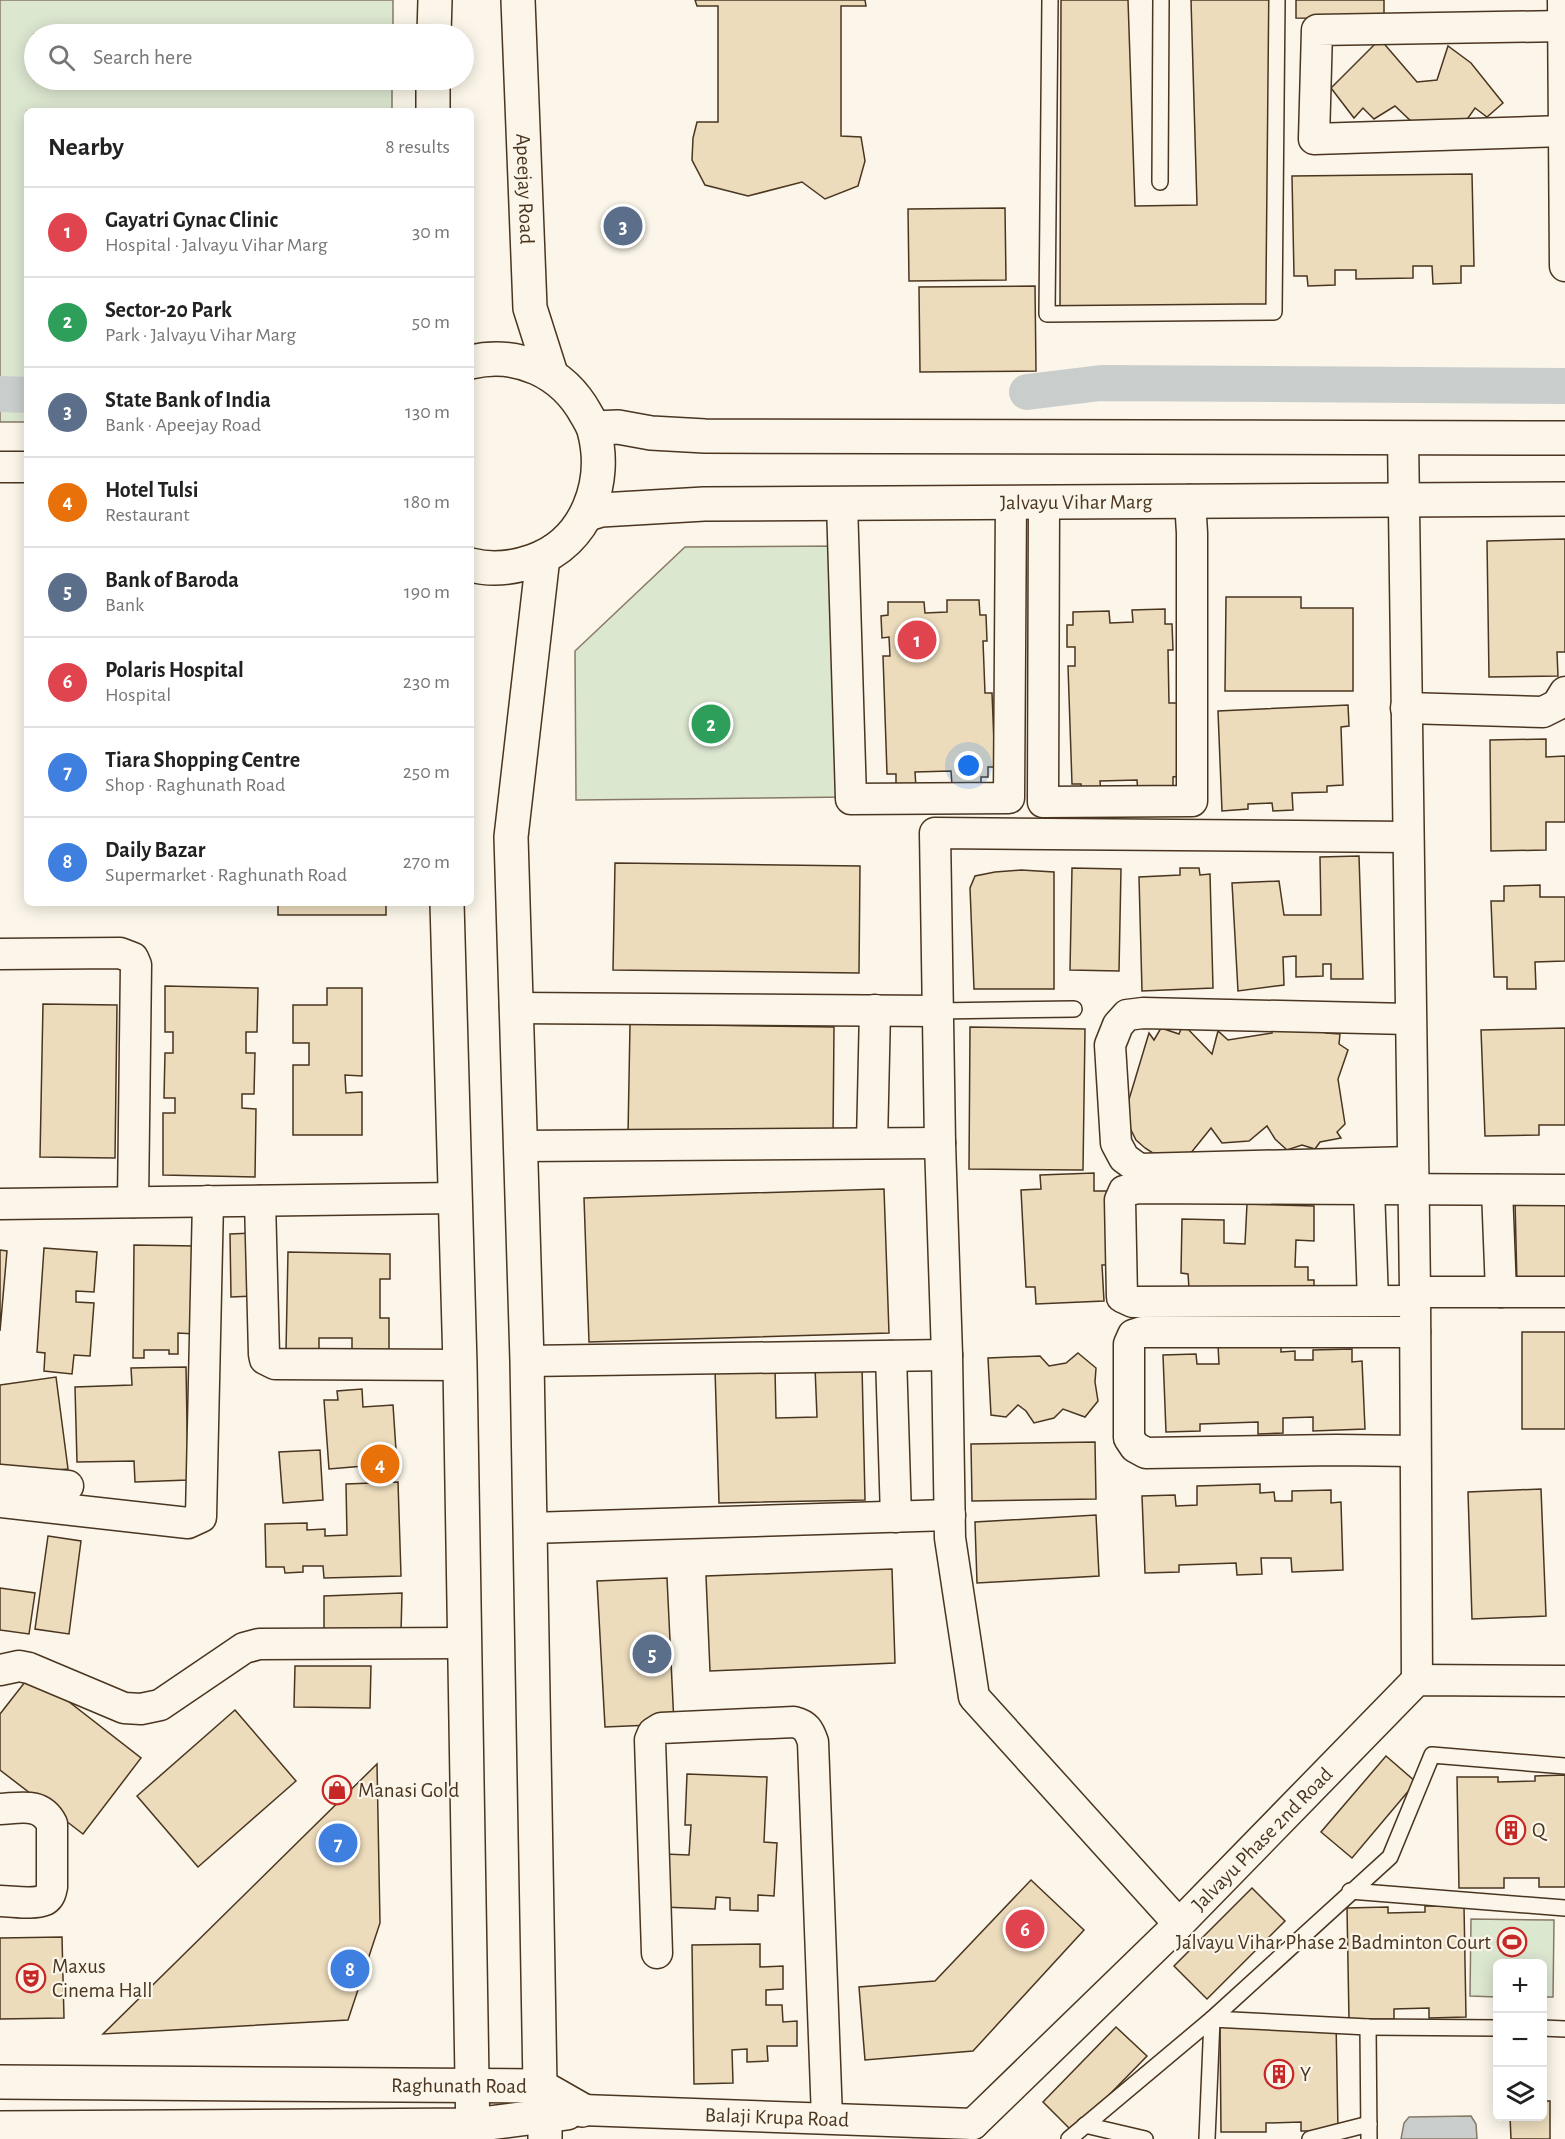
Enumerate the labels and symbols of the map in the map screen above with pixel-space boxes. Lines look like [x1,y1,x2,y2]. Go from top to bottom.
street label: Apeejay Road [513,133,538,245]
pin: 3 [604,204,642,248]
street label: Jalvayu Vihar Marg [1000,491,1153,513]
pin: 1 [898,618,936,662]
pin: 2 [692,702,730,746]
your location [954,751,983,780]
pin: 4 [360,1442,400,1486]
pin: 5 [632,1632,672,1676]
street label: Jalvayu Phase 2nd Road [1188,1763,1336,1915]
shop icon: Manasi Gold [321,1774,353,1806]
place label: Manasi Gold [358,1780,459,1801]
building icon: Q [1495,1814,1527,1846]
pin: 7 [318,1820,358,1866]
place label: Q [1532,1820,1548,1841]
pin: 6 [1006,1906,1044,1952]
sports icon: Jalvayu Vihar Phase 2 Badminton Court [1496,1926,1528,1958]
place label: Jalvayu Vihar Phase 2 Badminton Court [1176,1932,1491,1953]
pin: 8 [330,1946,370,1992]
place label: Maxus Cinema Hall [52,1956,153,2001]
theatre icon: Maxus Cinema Hall [15,1962,47,1994]
building icon: Y [1263,2058,1295,2090]
place label: Y [1300,2064,1311,2085]
street label: Raghunath Road [391,2074,527,2096]
street label: Balaji Krupa Road [704,2104,850,2130]

